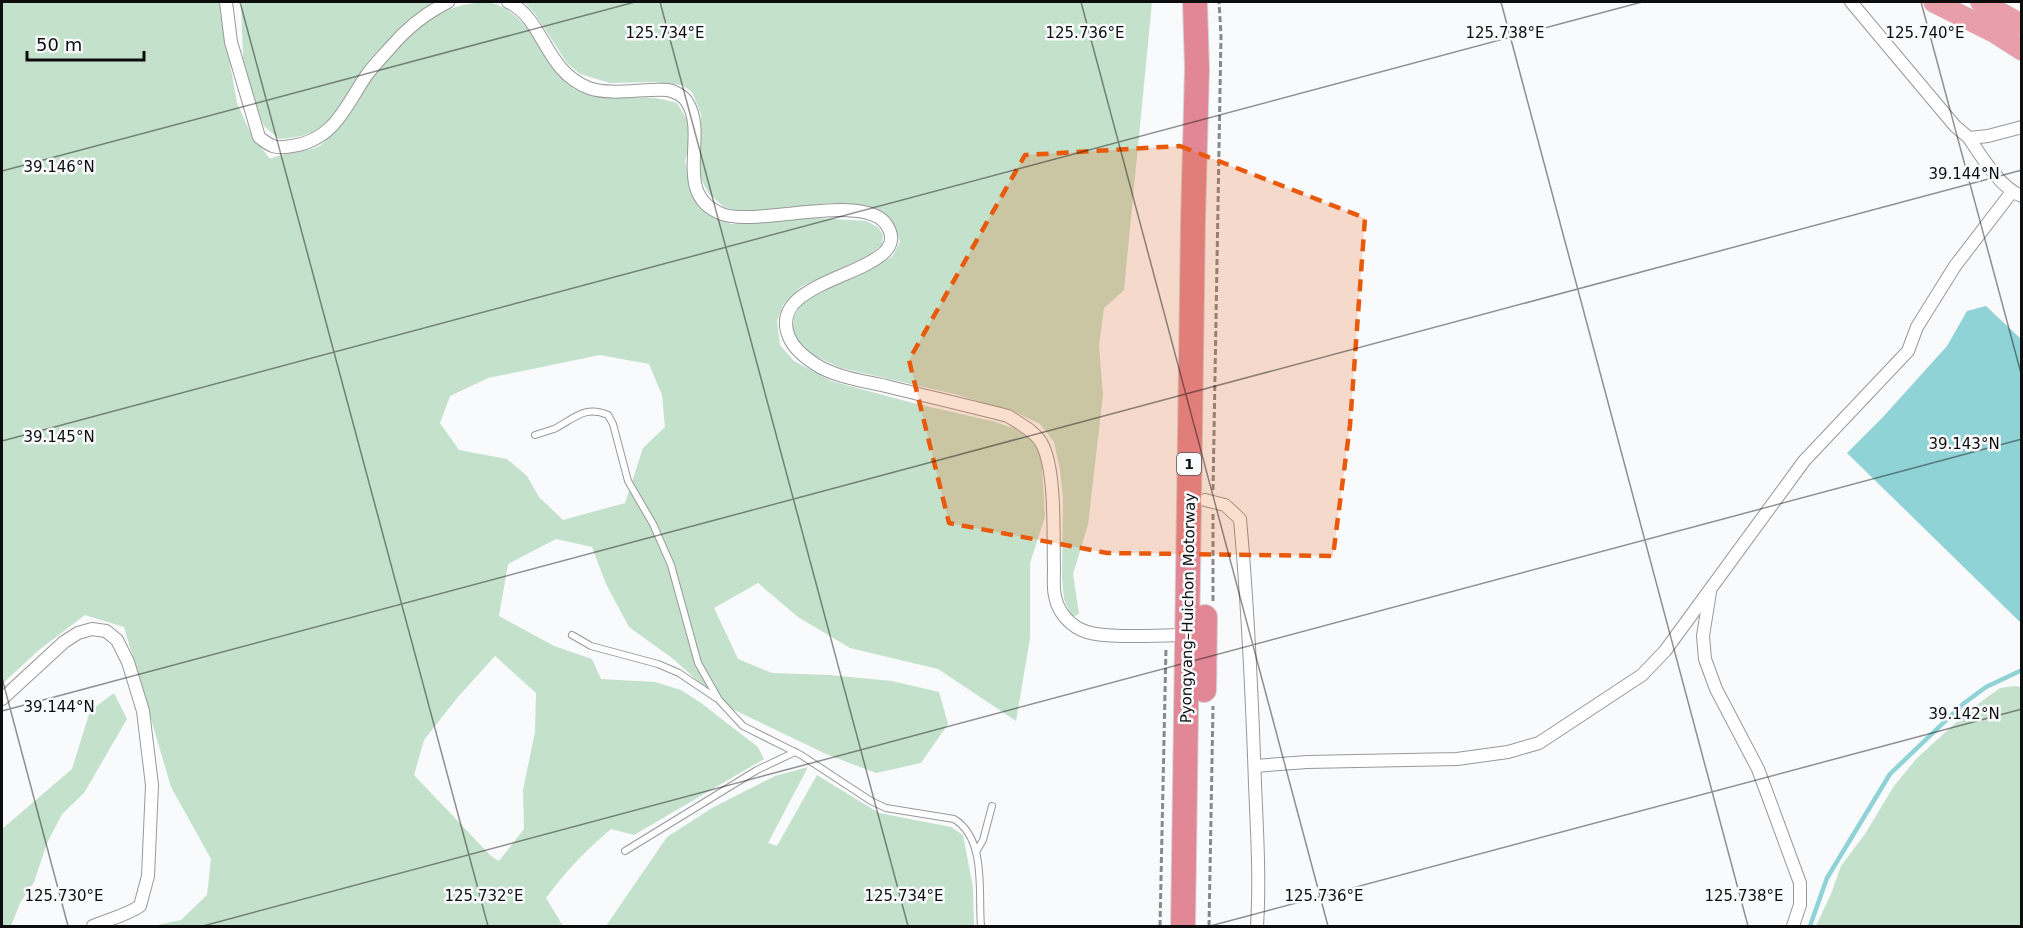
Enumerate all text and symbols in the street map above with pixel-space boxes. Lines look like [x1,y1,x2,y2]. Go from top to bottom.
scale bar [27,24,144,62]
text: 125.734°E [625,24,705,42]
text: 125.736°E [1045,24,1125,42]
text: 125.738°E [1465,24,1545,42]
text: 125.740°E [1885,24,1965,42]
text: 50 m [36,34,82,55]
text: 39.146°N [23,158,95,176]
text: 39.144°N [1928,165,2000,183]
text: 39.145°N [23,428,95,446]
text: 39.143°N [1928,435,2000,453]
road number: 1 [1177,453,1201,475]
street label: Pyongyang–Huichon Motorway [1177,492,1199,723]
text: 39.144°N [23,698,95,716]
text: 39.142°N [1928,705,2000,723]
text: 125.730°E [24,887,104,905]
text: 125.732°E [444,887,524,905]
text: 125.734°E [864,887,944,905]
text: 125.736°E [1284,887,1364,905]
text: 125.738°E [1704,887,1784,905]

